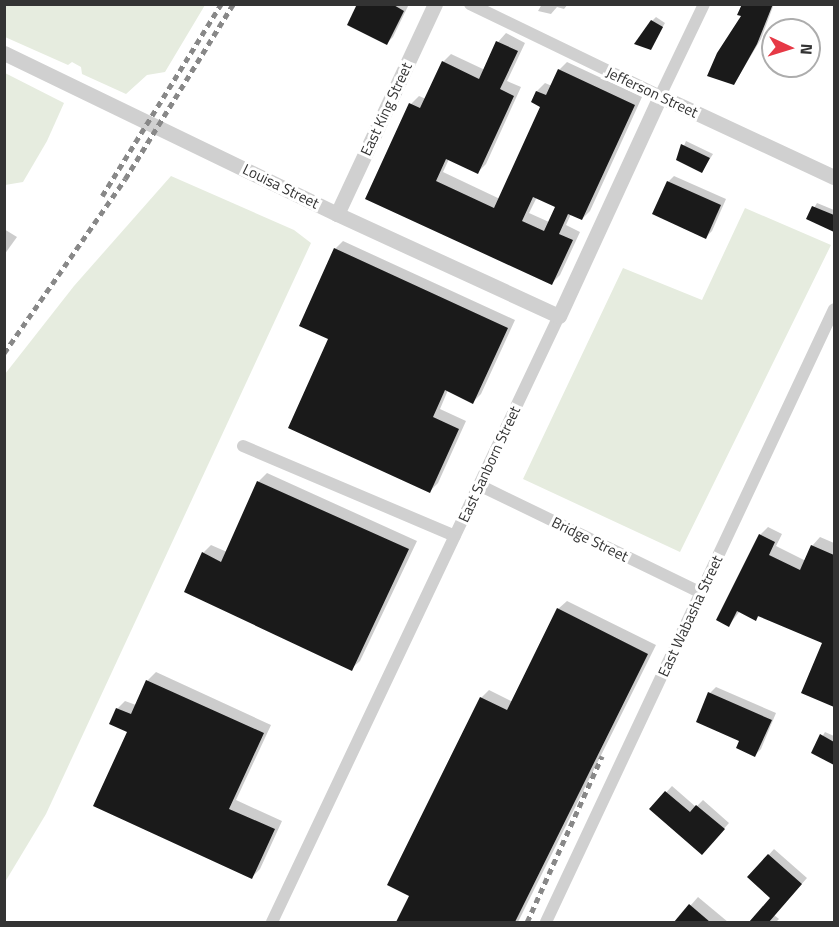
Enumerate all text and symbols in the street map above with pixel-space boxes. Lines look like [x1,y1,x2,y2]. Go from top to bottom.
north arrow [761,18,821,78]
text: N [795,43,819,55]
street label: East King Street [357,59,415,159]
street label: Jefferson Street [603,63,701,121]
street label: Louisa Street [240,160,322,212]
street label: East Sanborn Street [454,403,524,525]
street label: Bridge Street [549,513,631,565]
street label: East Wabasha Street [654,552,726,680]

